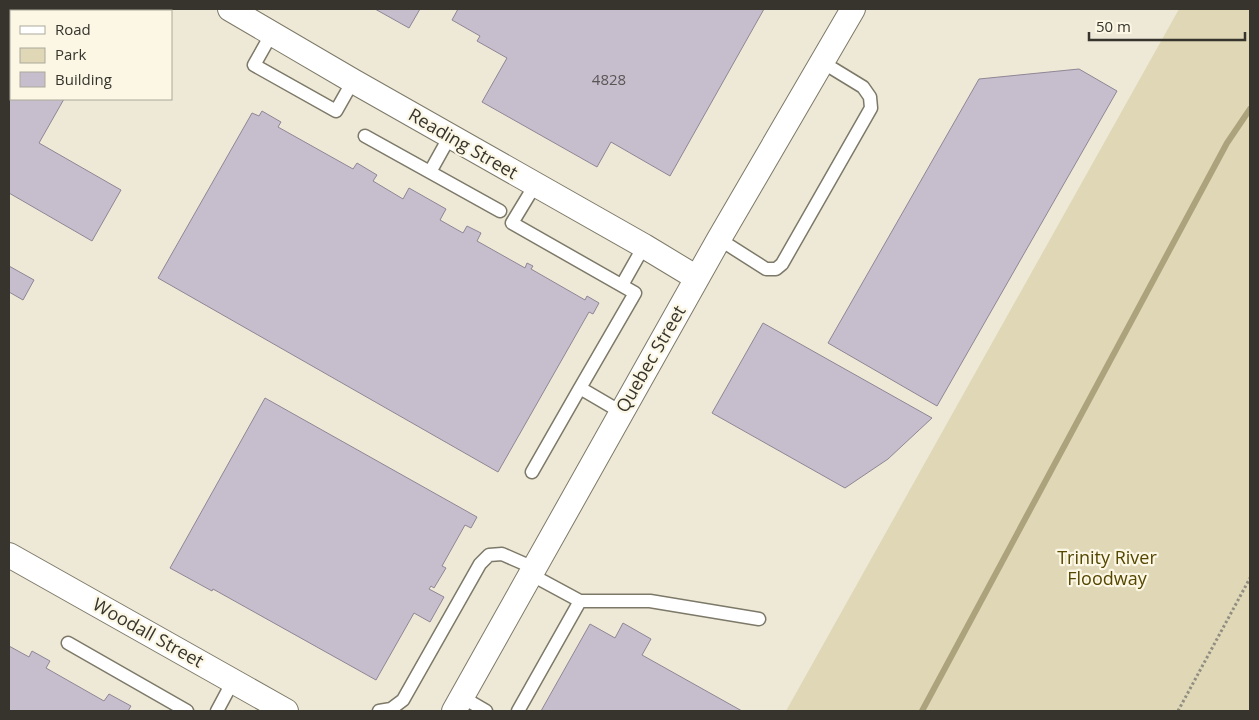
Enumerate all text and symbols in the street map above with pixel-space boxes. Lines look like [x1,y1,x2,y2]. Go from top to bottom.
legend [10,10,172,100]
scale bar [1089,10,1245,42]
text: 50 m [1096,16,1131,36]
text: Road [55,19,91,39]
text: Park [55,44,86,64]
text: Building [55,69,112,89]
house number: 4828 [592,69,626,89]
street label: Reading Street [404,102,523,184]
street label: Quebec Street [610,301,690,416]
park label: Trinity River Floodway [1057,545,1157,590]
street label: Woodall Street [89,592,208,673]

